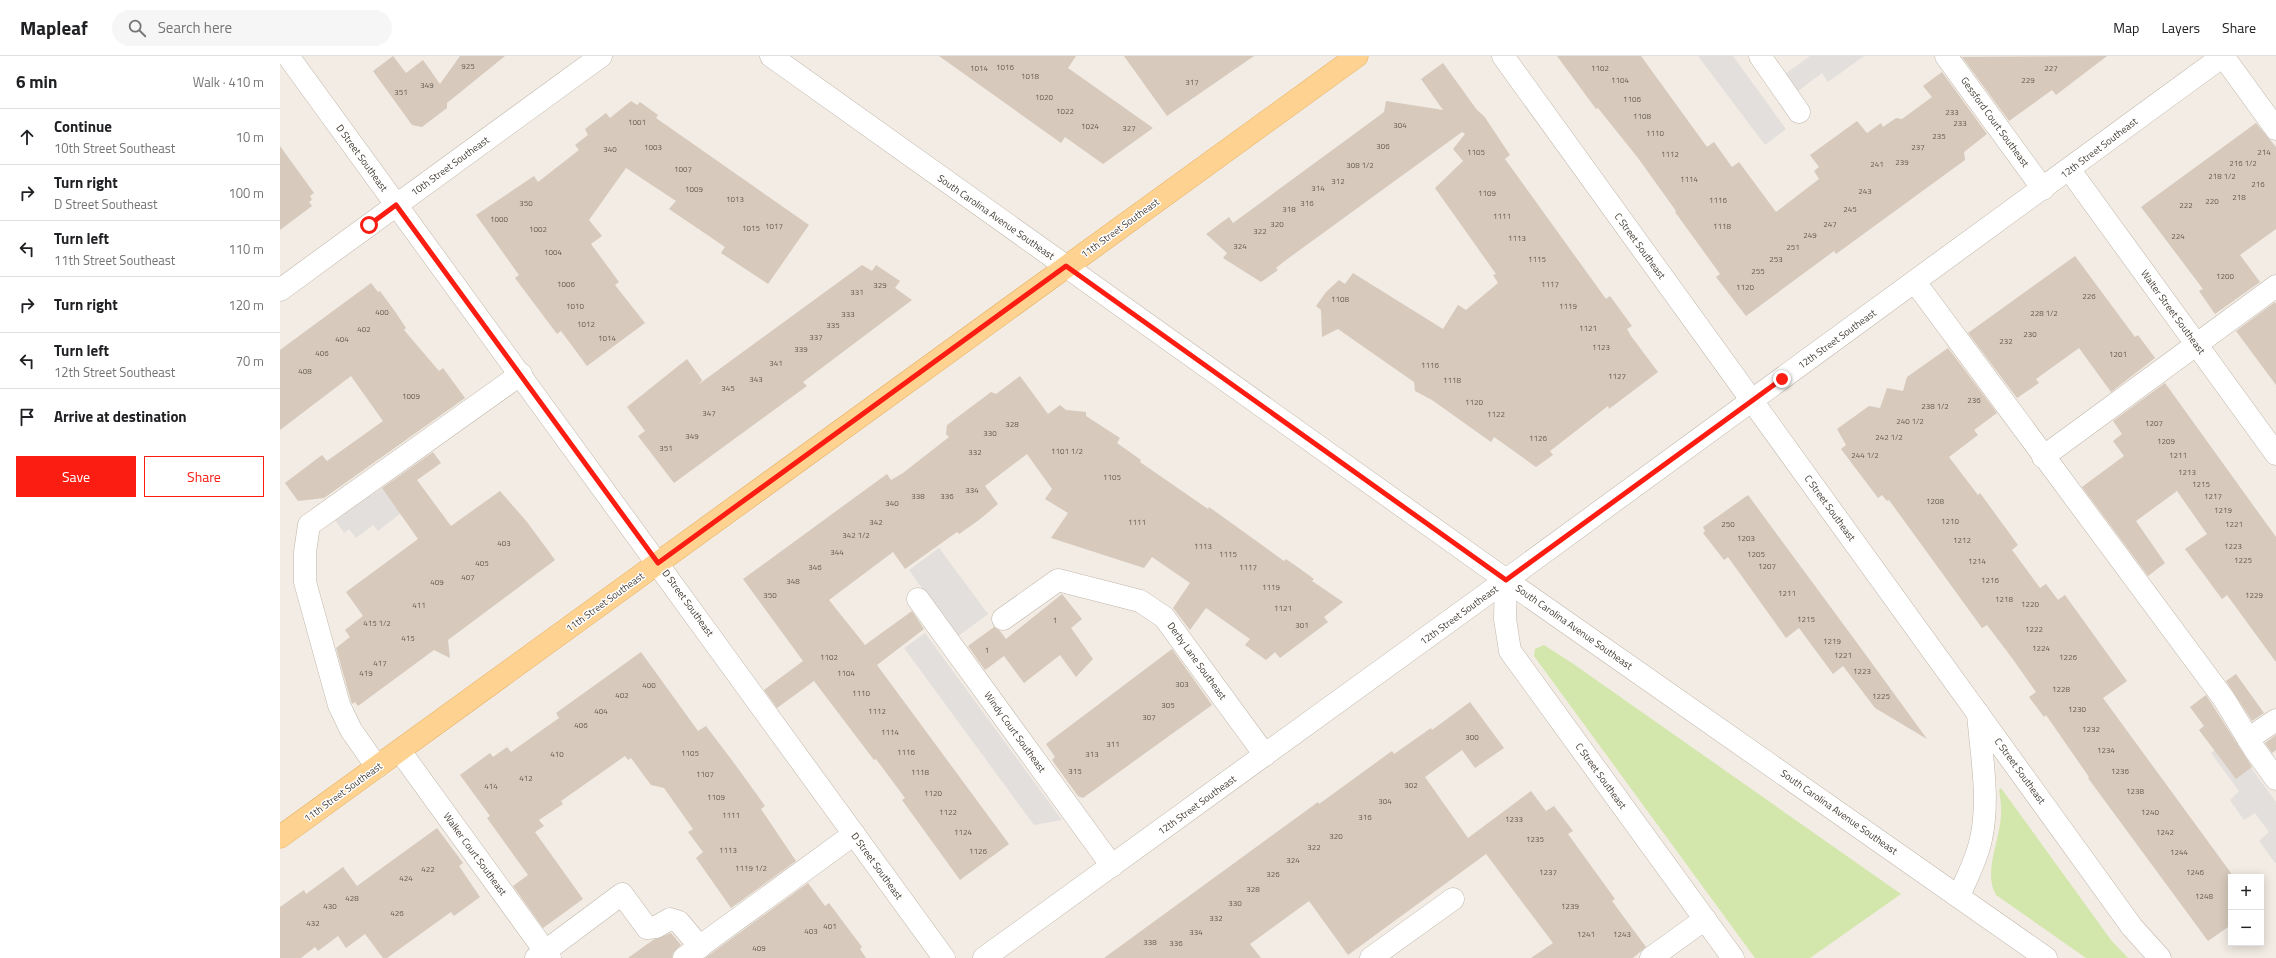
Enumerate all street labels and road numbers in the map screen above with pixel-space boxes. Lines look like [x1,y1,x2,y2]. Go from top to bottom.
street label: Gessford Court Southeast [1957,74,2033,171]
street label: 12th Street Southeast [2057,114,2141,182]
street label: D Street Southeast [332,121,392,195]
street label: 10th Street Southeast [408,132,493,200]
street label: South Carolina Avenue Southeast [934,171,1058,264]
street label: 11th Street Southeast [1078,194,1163,262]
street label: C Street Southeast [1611,210,1669,283]
street label: Walter Street Southeast [2137,267,2209,358]
street label: 12th Street Southeast [1795,305,1880,373]
street label: C Street Southeast [1801,472,1859,545]
street label: D Street Southeast [658,566,718,640]
street label: 11th Street Southeast [563,568,648,636]
street label: 12th Street Southeast [1417,581,1502,649]
street label: South Carolina Avenue Southeast [1512,581,1636,674]
street label: Derby Lane Southeast [1164,619,1231,703]
street label: Windy Court Southeast [980,688,1050,776]
street label: C Street Southeast [1991,735,2049,808]
street label: C Street Southeast [1572,740,1630,813]
street label: 11th Street Southeast [301,758,386,826]
street label: South Carolina Avenue Southeast [1777,766,1901,859]
street label: 12th Street Southeast [1155,771,1240,839]
street label: Walker Court Southeast [440,809,511,899]
street label: D Street Southeast [847,829,907,903]

